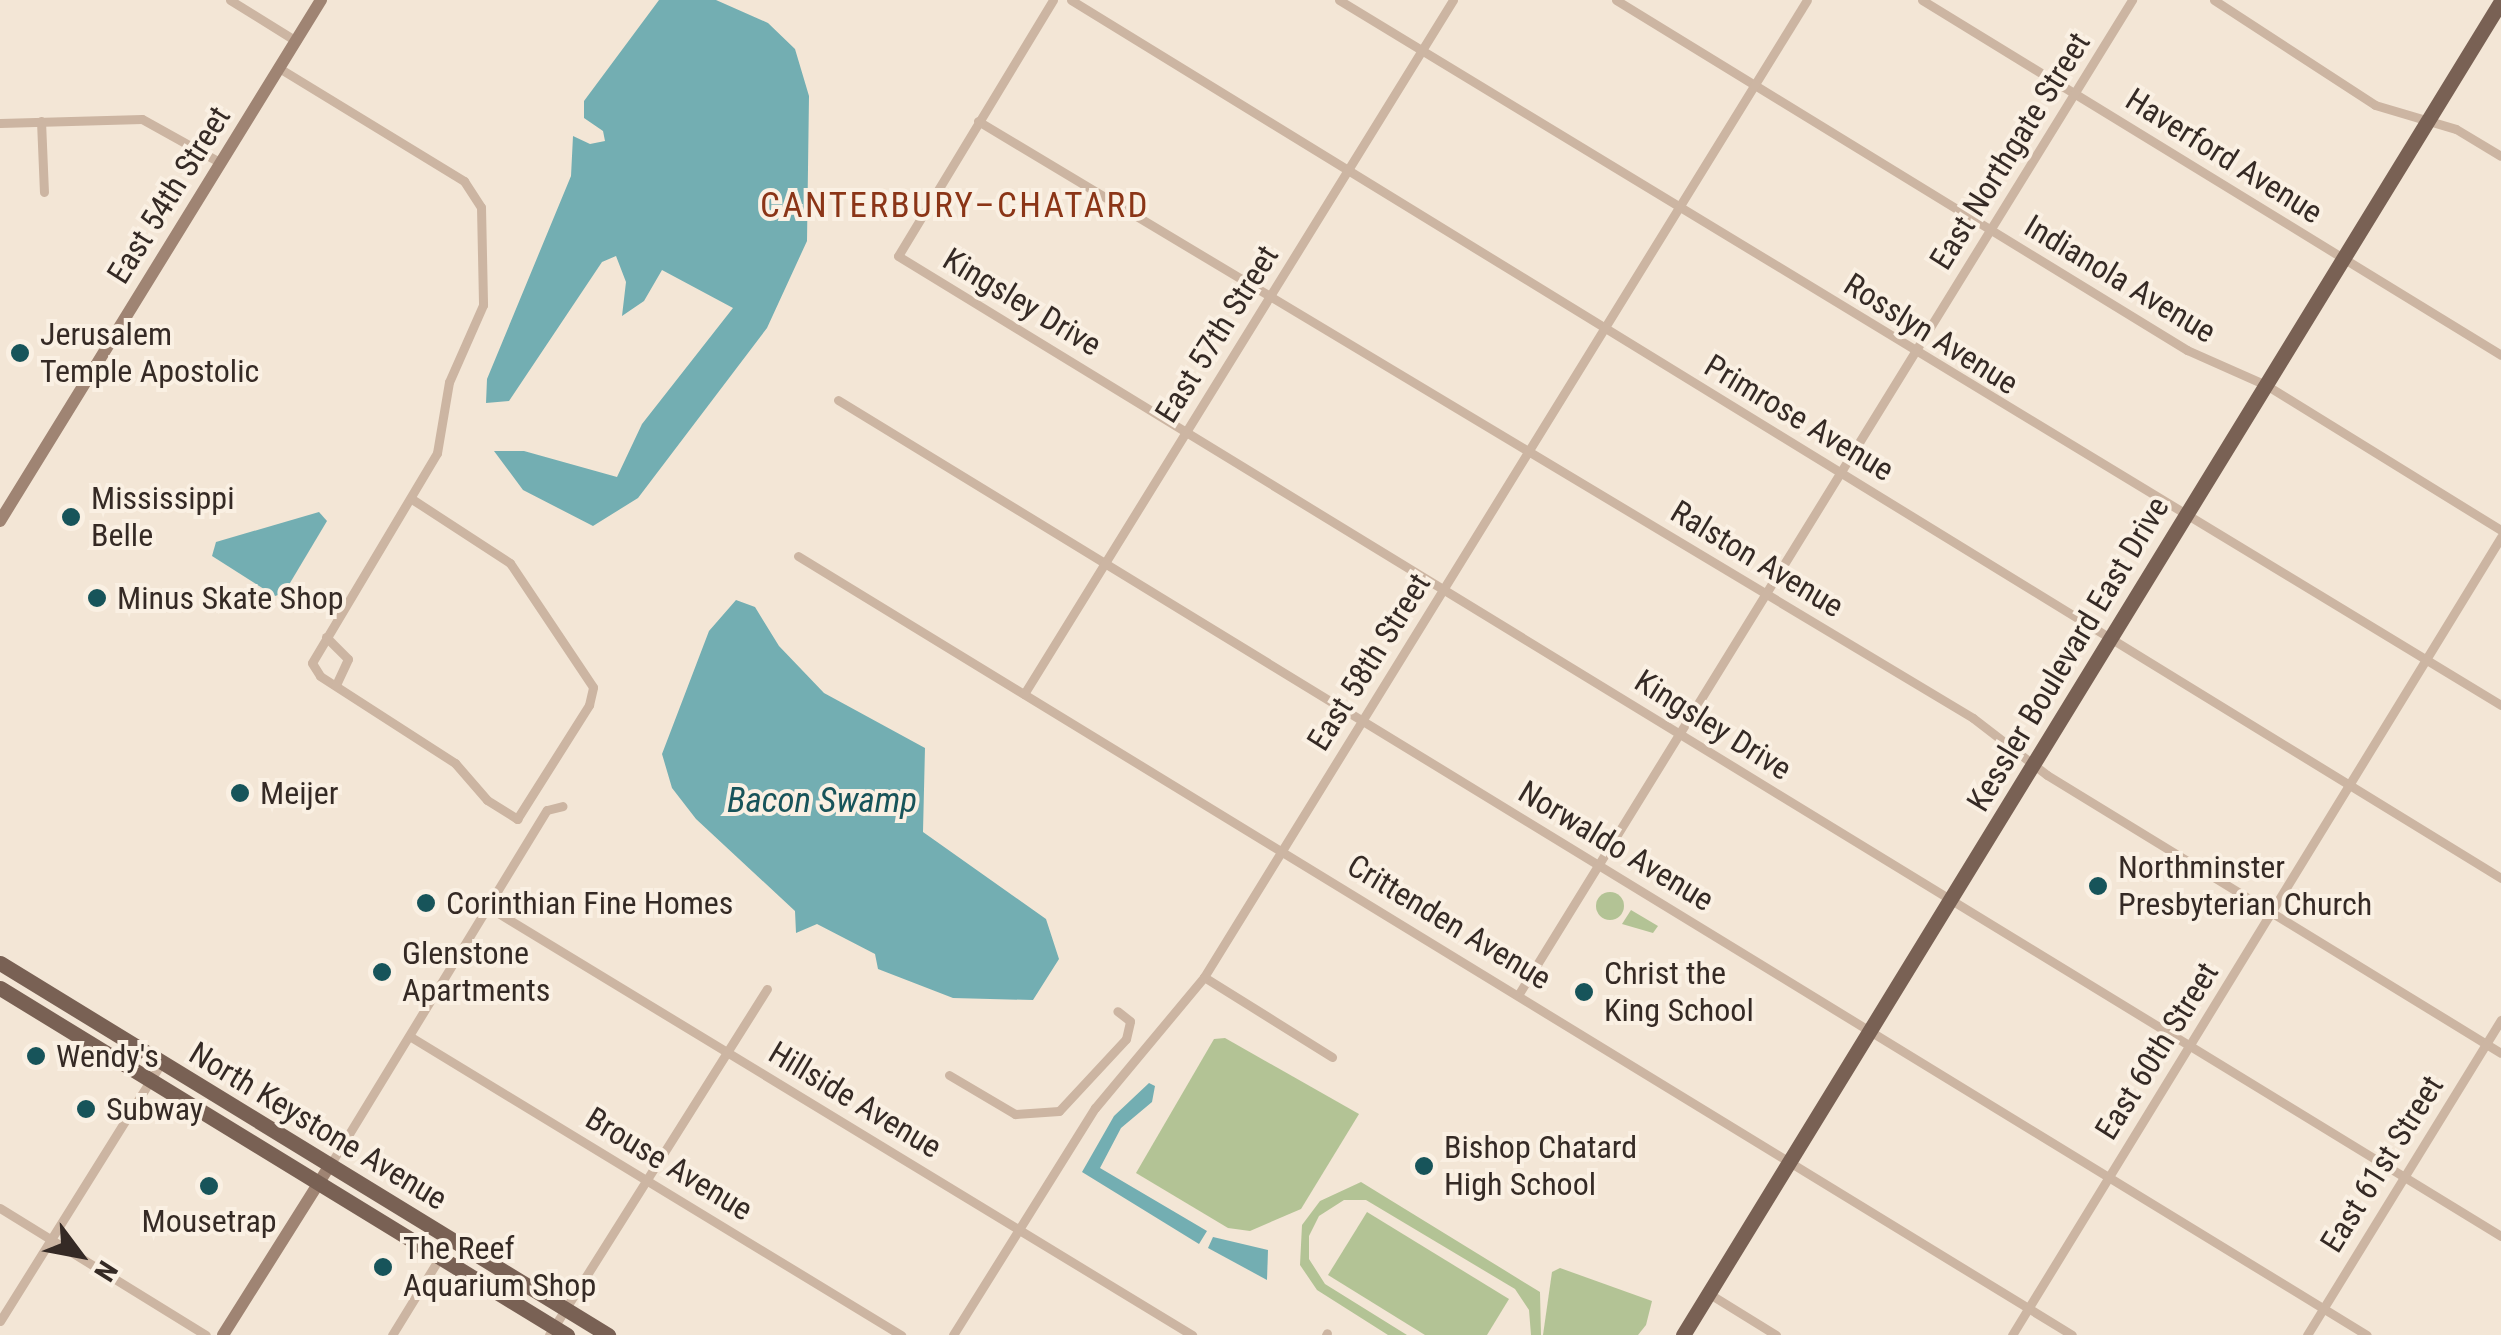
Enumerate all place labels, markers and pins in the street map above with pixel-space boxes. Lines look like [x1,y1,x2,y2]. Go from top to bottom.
place label: Jerusalem Temple Apostolic [40,316,259,391]
marker: Jerusalem Temple Apostolic [9,342,31,364]
place label: Mississippi Belle [91,480,234,555]
marker: Mississippi Belle [60,506,82,528]
place label: Minus Skate Shop [117,579,343,617]
marker: Minus Skate Shop [86,587,108,609]
place label: Meijer [260,774,338,812]
marker: Meijer [229,782,251,804]
place label: Northminster Presbyterian Church [2118,849,2372,924]
marker: Northminster Presbyterian Church [2087,875,2109,897]
place label: Corinthian Fine Homes [446,884,733,922]
marker: Corinthian Fine Homes [415,892,437,914]
place label: Glenstone Apartments [402,935,550,1010]
place label: Christ the King School [1604,955,1754,1030]
marker: Glenstone Apartments [371,961,393,983]
marker: Christ the King School [1573,981,1595,1003]
place label: Wendy's [56,1037,159,1075]
marker: Wendy's [25,1045,47,1067]
place label: Subway [106,1090,203,1128]
marker: Subway [75,1098,97,1120]
place label: Bishop Chatard High School [1444,1129,1637,1204]
marker: Bishop Chatard High School [1413,1155,1435,1177]
marker: Mousetrap [198,1175,220,1197]
place label: Mousetrap [142,1202,276,1240]
place label: The Reef Aquarium Shop [403,1230,596,1305]
marker: The Reef Aquarium Shop [372,1256,394,1278]

